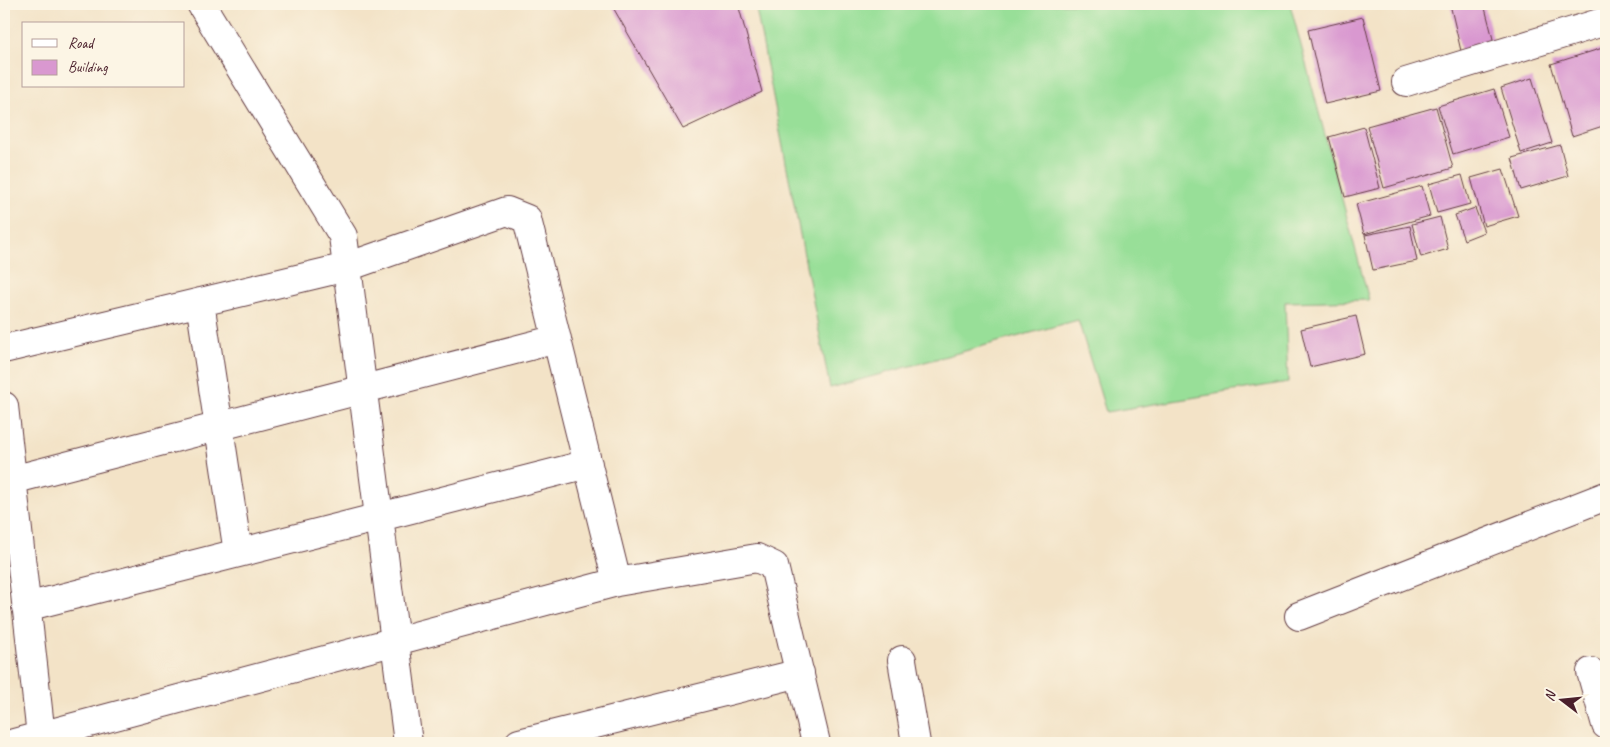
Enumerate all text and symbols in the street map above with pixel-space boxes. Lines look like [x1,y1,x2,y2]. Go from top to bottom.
legend [22,22,185,88]
text: Road [68,34,95,53]
text: Building [68,58,108,77]
north arrow [1538,674,1588,724]
text: N [1541,688,1560,703]

